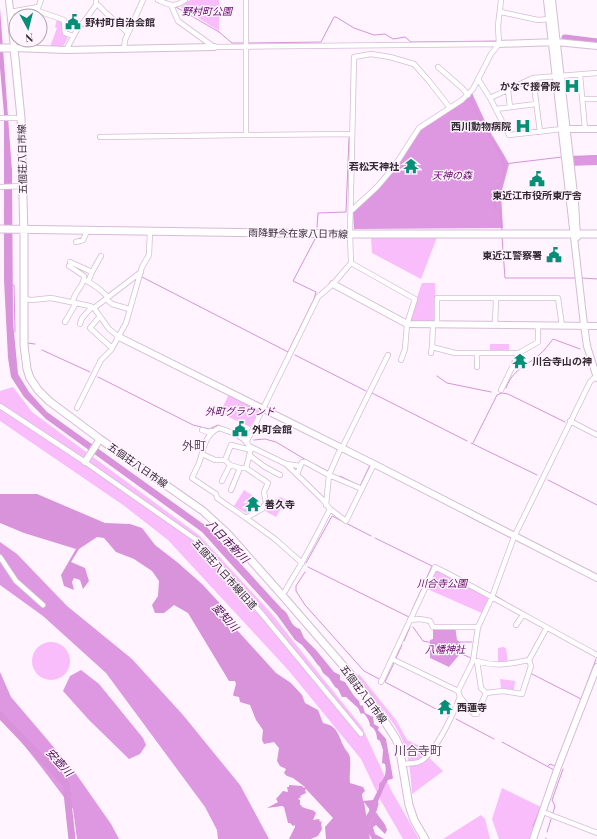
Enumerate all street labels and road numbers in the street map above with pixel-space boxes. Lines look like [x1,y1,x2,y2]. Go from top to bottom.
street label: 五個荘八日市線 [14,124,30,194]
street label: 雨降野今在家八日市線 [248,225,348,241]
street label: 五個荘八日市線 [105,439,171,491]
street label: 五個荘八日市線旧道 [190,536,260,612]
street label: 五個荘八日市線 [337,662,391,726]

